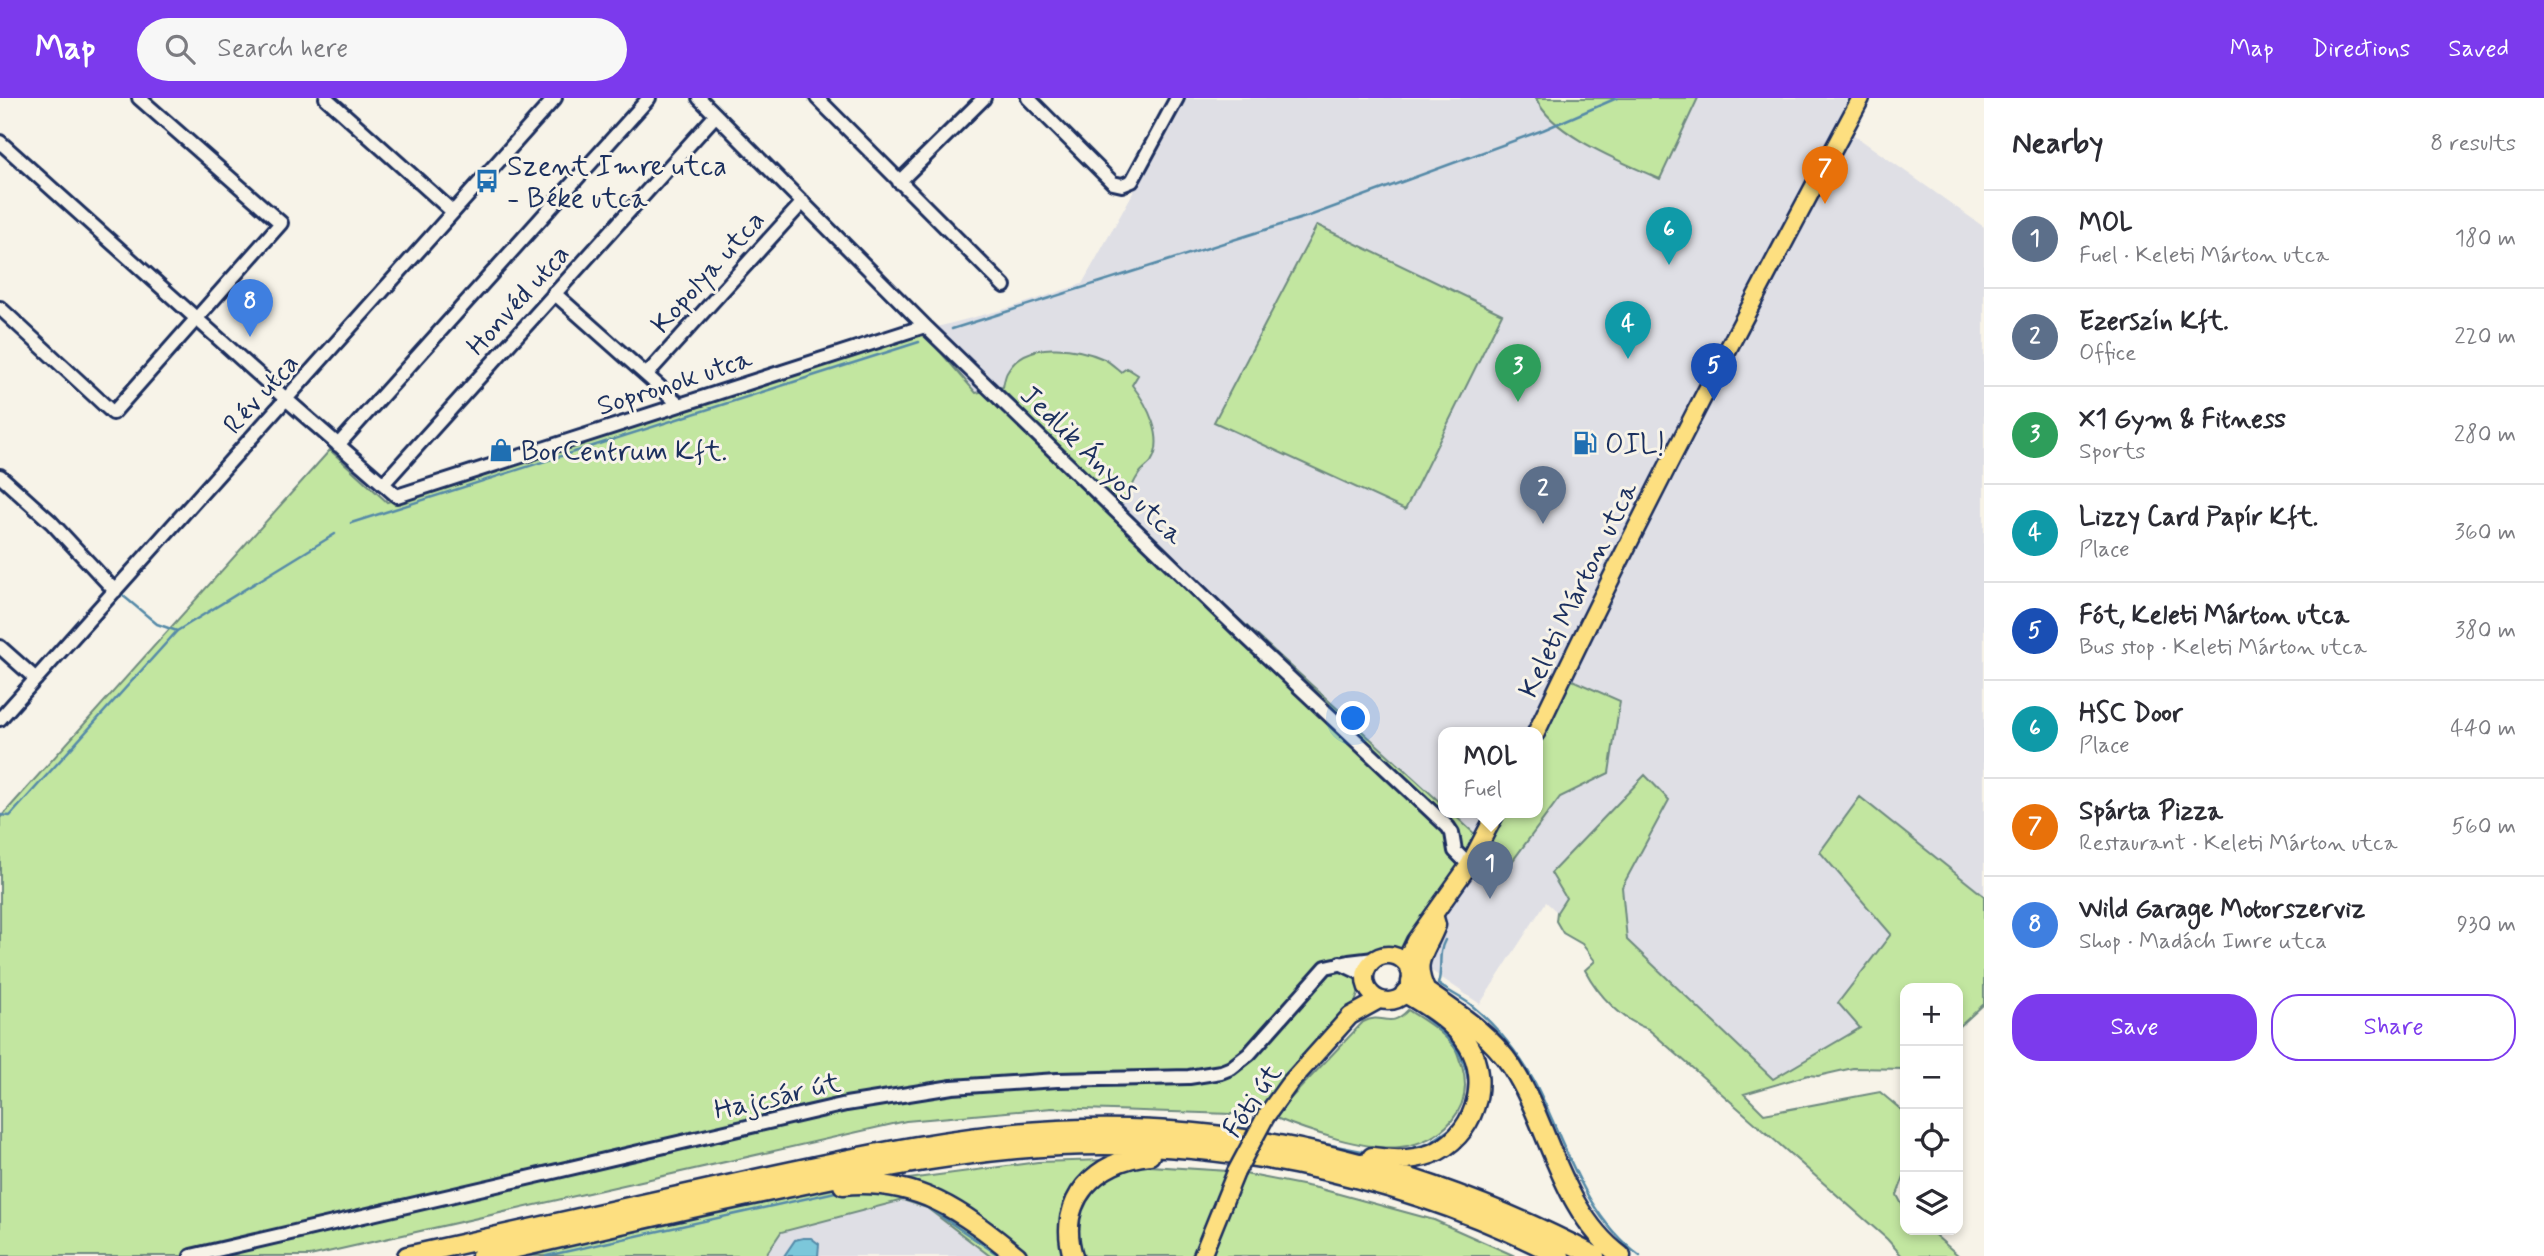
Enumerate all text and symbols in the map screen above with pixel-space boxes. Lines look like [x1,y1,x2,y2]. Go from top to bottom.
search box [137,18,627,81]
text: Map [35,27,95,71]
icon: search [161,30,199,68]
text: Search here [217,32,348,66]
text: Map [2230,34,2274,65]
text: Directions [2312,34,2410,65]
text: Saved [2448,34,2509,65]
text: Nearby [2012,124,2103,163]
text: 8 results [2430,129,2516,159]
pin: 7 [1802,146,1848,204]
place label: Szent Imre utca - Béke utca [507,149,727,218]
bus stop icon: Szent Imre utca - Béke utca [473,167,501,195]
street label: Kopolya utca [644,203,774,342]
pin: 6 [1646,207,1692,265]
text: MOL [2079,207,2133,241]
text: 1 [2030,224,2040,254]
text: 180 m [2455,224,2516,254]
street label: Honvéd utca [459,237,579,364]
text: Fuel · Keleti Márton utca [2079,241,2329,271]
pin: 8 [227,279,273,337]
pin: 4 [1605,301,1651,359]
text: Ezerszín Kft. [2079,305,2229,339]
text: 2 [2029,322,2041,352]
text: 220 m [2454,322,2516,352]
text: Office [2079,339,2136,369]
street label: Sopronok utca [593,341,757,426]
pin: 5 [1691,343,1737,401]
pin: 3 [1495,344,1541,402]
street label: Rév utca [216,346,308,443]
street label: Jedlik Ányos utca [1011,377,1192,554]
text: X1 Gym & Fitness [2079,403,2286,437]
text: 3 [2030,420,2040,450]
text: 280 m [2454,420,2516,450]
place label: OIL! [1605,427,1665,464]
fuel station icon: OIL! [1571,429,1599,457]
place label: BorCentrum Kft. [521,434,727,471]
shop icon: BorCentrum Kft. [487,436,515,464]
text: Sports [2079,437,2146,467]
pin: 2 [1520,466,1566,524]
street label: Keleti Márton utca [1511,476,1648,704]
text: Lizzy Card Papír Kft. [2079,501,2318,535]
text: 4 [2028,518,2042,548]
text: 360 m [2455,518,2516,548]
text: Place [2079,535,2130,565]
text: Fót, Keleti Márton utca [2079,599,2349,633]
text: 5 [2028,616,2042,646]
text: 380 m [2455,616,2516,646]
text: Bus stop · Keleti Márton utca [2079,633,2367,663]
text: HSC Door [2079,697,2183,731]
your location [1336,701,1370,735]
text: 6 [2029,714,2041,744]
text: 440 m [2450,714,2516,744]
popup [1438,727,1543,818]
text: Place [2079,731,2130,761]
text: MOL [1464,741,1517,775]
text: Fuel [1464,775,1502,805]
text: Spárta Pizza [2079,795,2223,829]
text: 7 [2028,812,2042,842]
text: 560 m [2451,812,2516,842]
text: Restaurant · Keleti Márton utca [2079,829,2397,859]
pin: 1 [1467,841,1513,899]
text: Wild Garage Motorszerviz [2079,893,2365,927]
text: 8 [2029,910,2041,940]
text: 930 m [2457,910,2516,940]
text: Shop · Madách Imre utca [2079,927,2327,957]
map controls [1900,983,1963,1235]
button: + [1900,983,1963,1046]
button: Save [2012,994,2257,1061]
button: Share [2271,994,2516,1061]
button: − [1900,1046,1963,1109]
street label: Fóti út [1215,1057,1292,1146]
street label: Hajcsár út [711,1065,845,1130]
button: locate [1900,1109,1963,1172]
button: layers [1900,1172,1963,1235]

